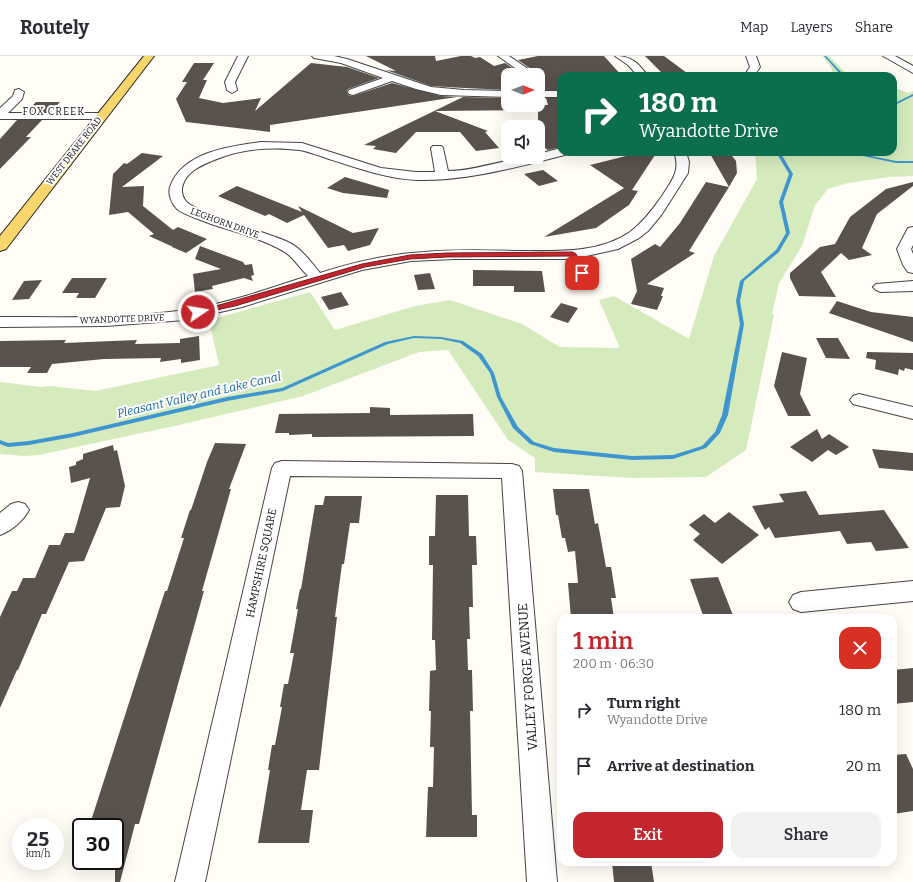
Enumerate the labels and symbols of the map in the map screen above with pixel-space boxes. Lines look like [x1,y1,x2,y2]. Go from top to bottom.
north arrow [501,68,545,112]
district label: FOX CREEK [23,106,85,118]
street label: WEST DRAKE ROAD [44,115,104,187]
street label: LEGHORN DRIVE [189,206,261,240]
pin [565,256,599,290]
position arrow [177,291,219,333]
street label: WYANDOTTE DRIVE [79,313,165,325]
water label: Pleasant Valley and Lake Canal [116,369,282,421]
street label: HAMPSHIRE SQUARE [244,507,279,619]
street label: VALLEY FORGE AVENUE [515,603,540,751]
speed limit sign: 30 [72,818,124,870]

